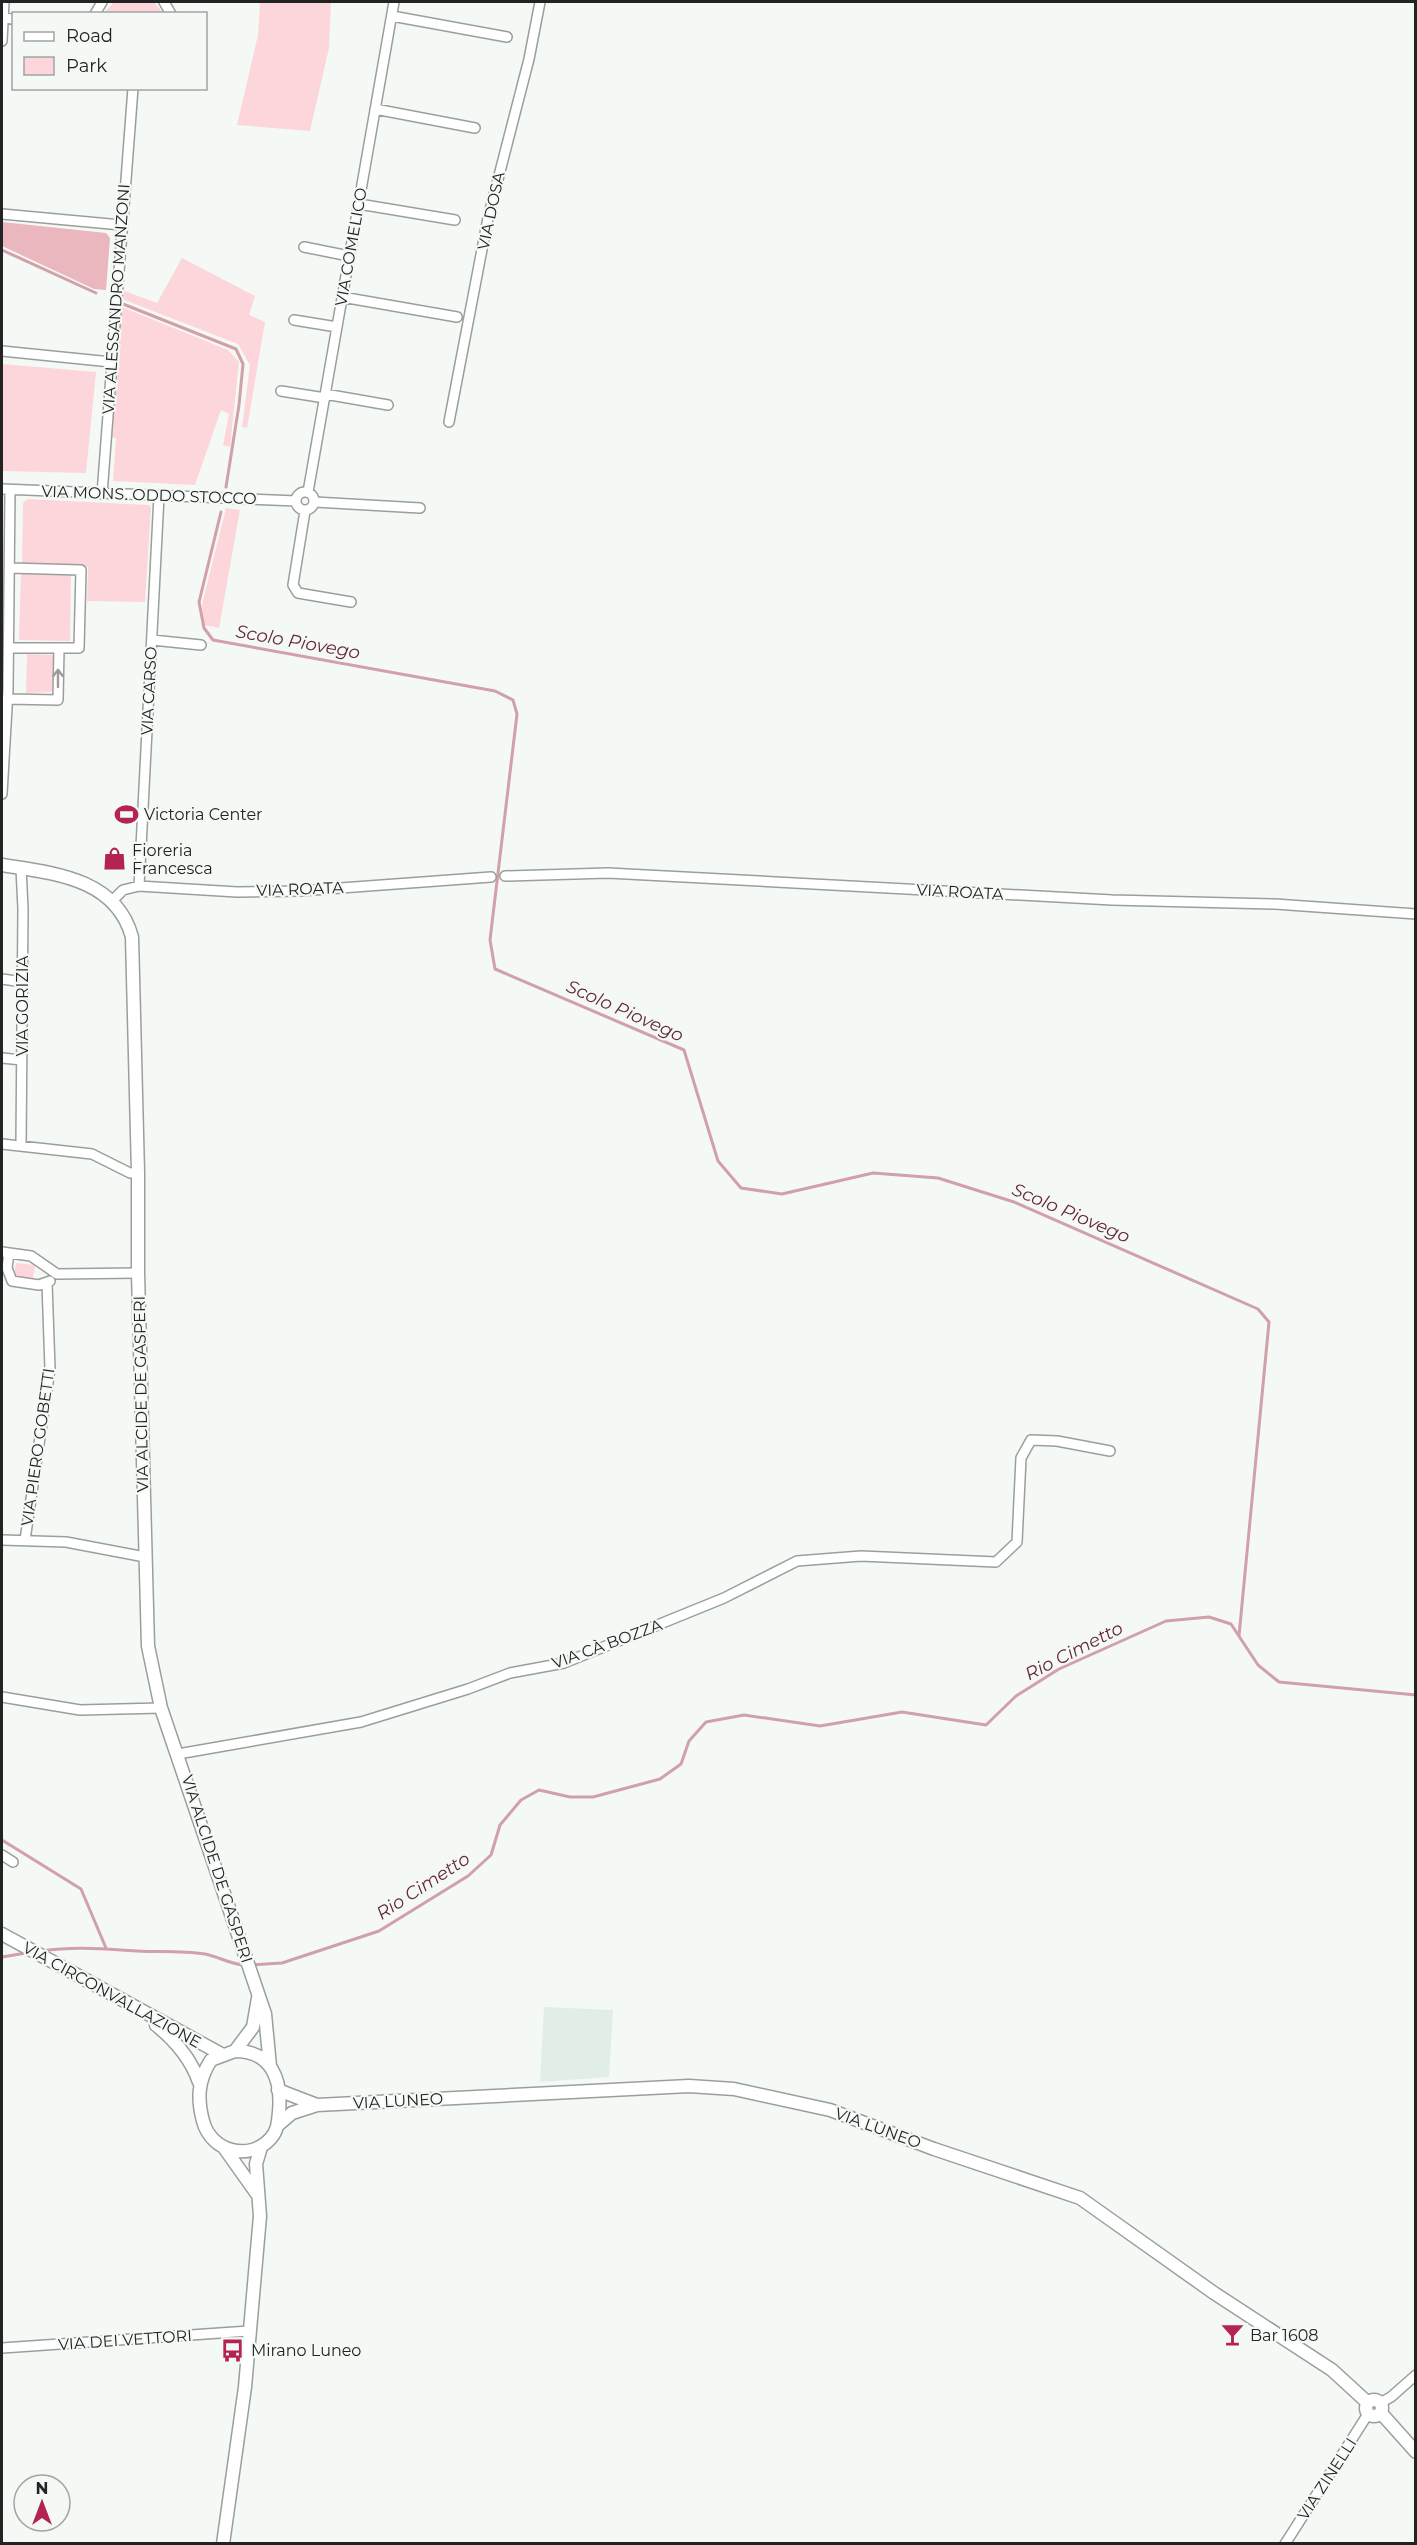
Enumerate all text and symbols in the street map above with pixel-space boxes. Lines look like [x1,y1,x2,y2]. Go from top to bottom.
legend [12,12,207,90]
text: Road [66,25,113,47]
text: Park [66,55,107,77]
street label: VIA DOSA [473,170,509,252]
street label: VIA ALESSANDRO MANZONI [98,183,134,415]
street label: VIA COMELICO [331,186,371,308]
street label: VIA MONS. ODDO STOCCO [41,482,257,508]
water label: Scolo Piovego [234,620,362,664]
street label: VIA CARSO [137,646,161,736]
one-way arrow [53,669,64,689]
sports icon: Victoria Center [113,801,139,827]
place label: Victoria Center [144,805,263,824]
place label: Fioreria Francesca [132,841,213,878]
shop icon: Fioreria Francesca [101,846,127,872]
street label: VIA ROATA [256,878,344,900]
street label: VIA ROATA [916,880,1005,904]
street label: VIA GORIZIA [13,955,32,1056]
water label: Scolo Piovego [563,975,687,1047]
water label: Scolo Piovego [1009,1178,1133,1248]
street label: VIA ALCIDE DE GASPERI [130,1296,152,1492]
street label: VIA PIERO GOBETTI [17,1367,59,1527]
street label: VIA CÀ BOZZA [549,1615,665,1673]
water label: Rio Cimetto [1021,1617,1127,1685]
street label: VIA ALCIDE DE GASPERI [178,1773,256,1965]
water label: Rio Cimetto [372,1848,474,1924]
street label: VIA CIRCONVALLAZIONE [20,1938,204,2052]
street label: VIA LUNEO [352,2089,444,2113]
street label: VIA LUNEO [832,2104,924,2152]
bar icon: Bar 1608 [1219,2322,1245,2348]
street label: VIA DEI VETTORI [57,2326,193,2354]
place label: Bar 1608 [1250,2326,1318,2345]
bus stop icon: Mirano Luneo [220,2337,246,2363]
place label: Mirano Luneo [251,2341,361,2360]
street label: VIA ZINELLI [1293,2434,1361,2524]
north arrow [12,2473,72,2533]
text: N [36,2479,48,2498]

